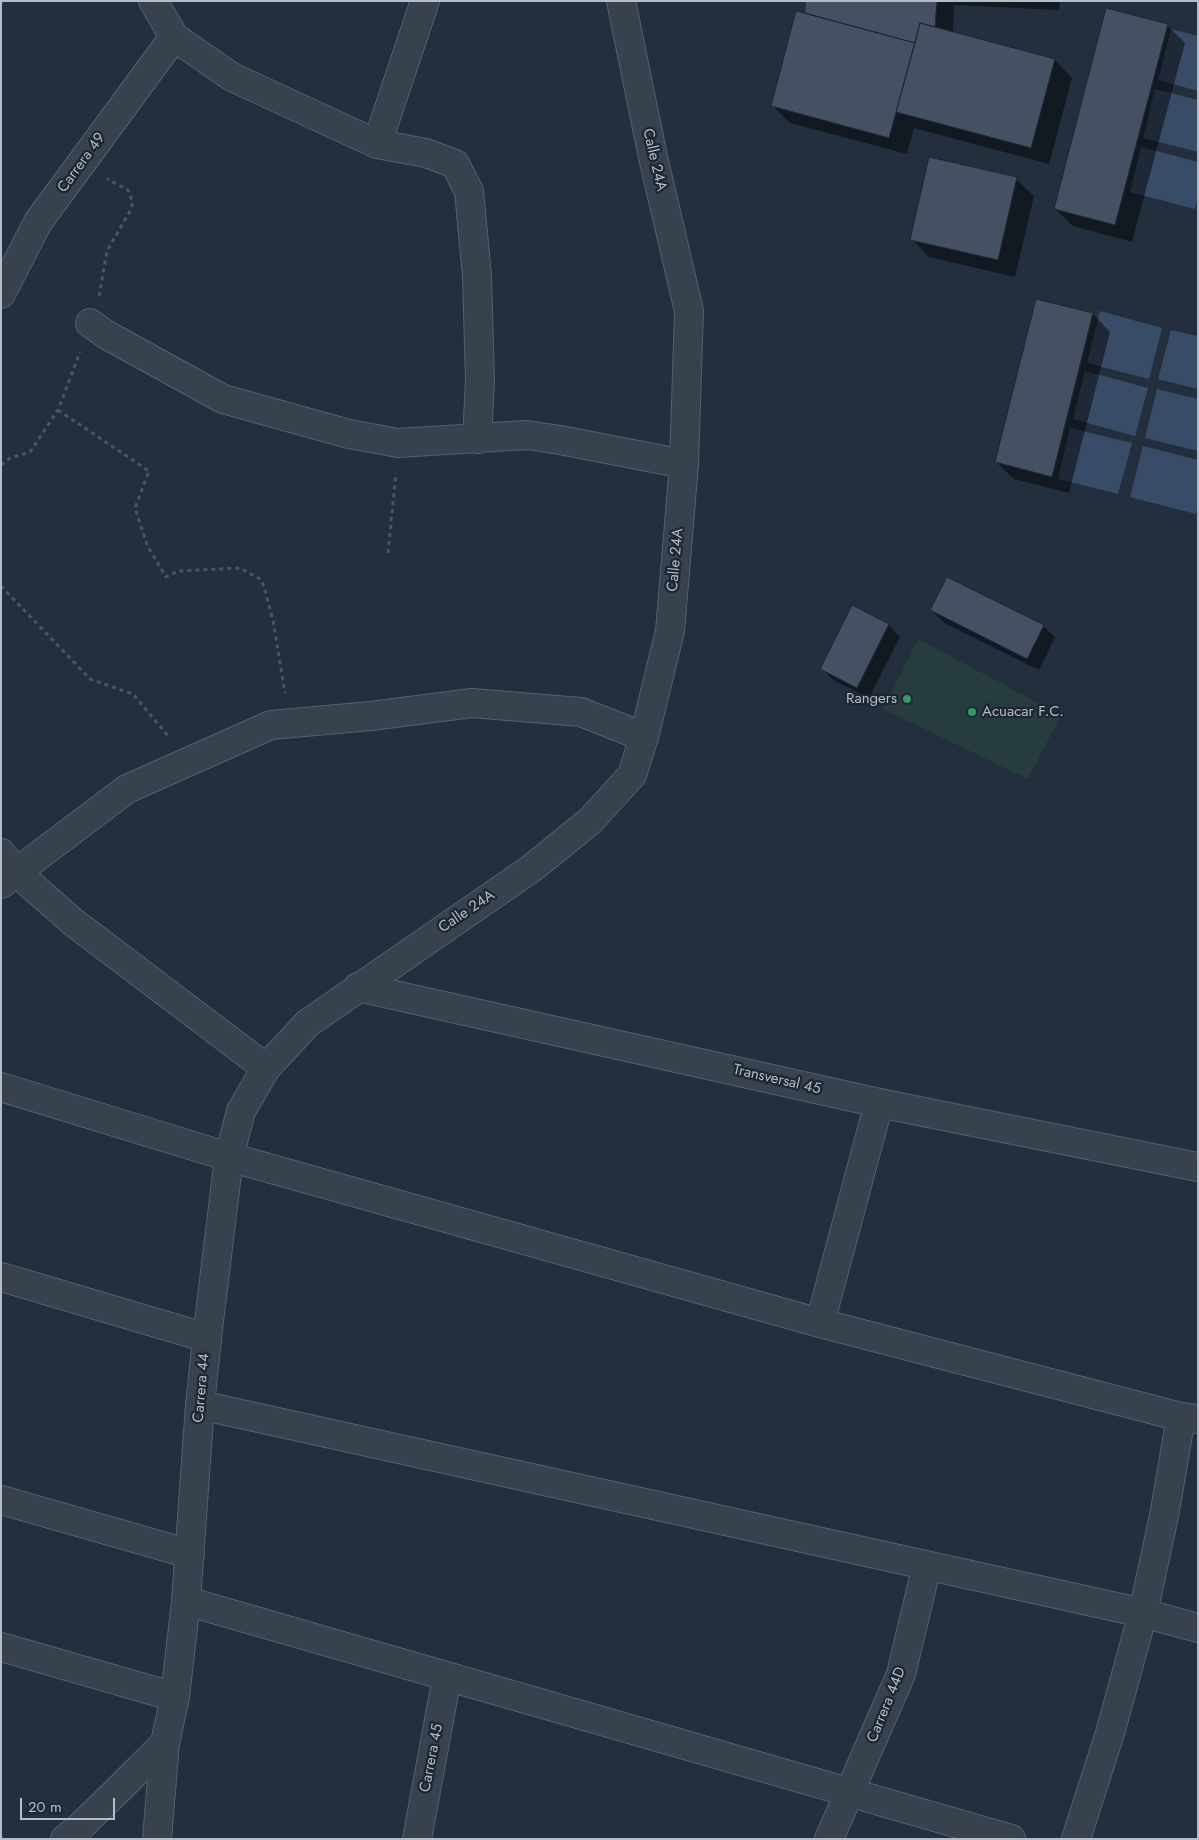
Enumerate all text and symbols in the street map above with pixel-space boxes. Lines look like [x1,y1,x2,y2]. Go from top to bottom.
street label: Calle 24A [638,127,670,193]
street label: Carrera 49 [54,130,110,196]
street label: Calle 24A [664,527,688,593]
place label: Rangers [846,690,897,708]
marker: Rangers [901,693,913,705]
place label: Acuacar F.C. [982,703,1064,721]
marker: Acuacar F.C. [966,706,978,718]
street label: Calle 24A [436,887,498,937]
street label: Transversal 45 [731,1061,823,1099]
street label: Carrera 44 [190,1353,214,1423]
street label: Carrera 44D [864,1665,910,1745]
street label: Carrera 45 [417,1722,447,1794]
scale bar [22,1788,118,1820]
text: 20 m [28,1796,62,1818]

